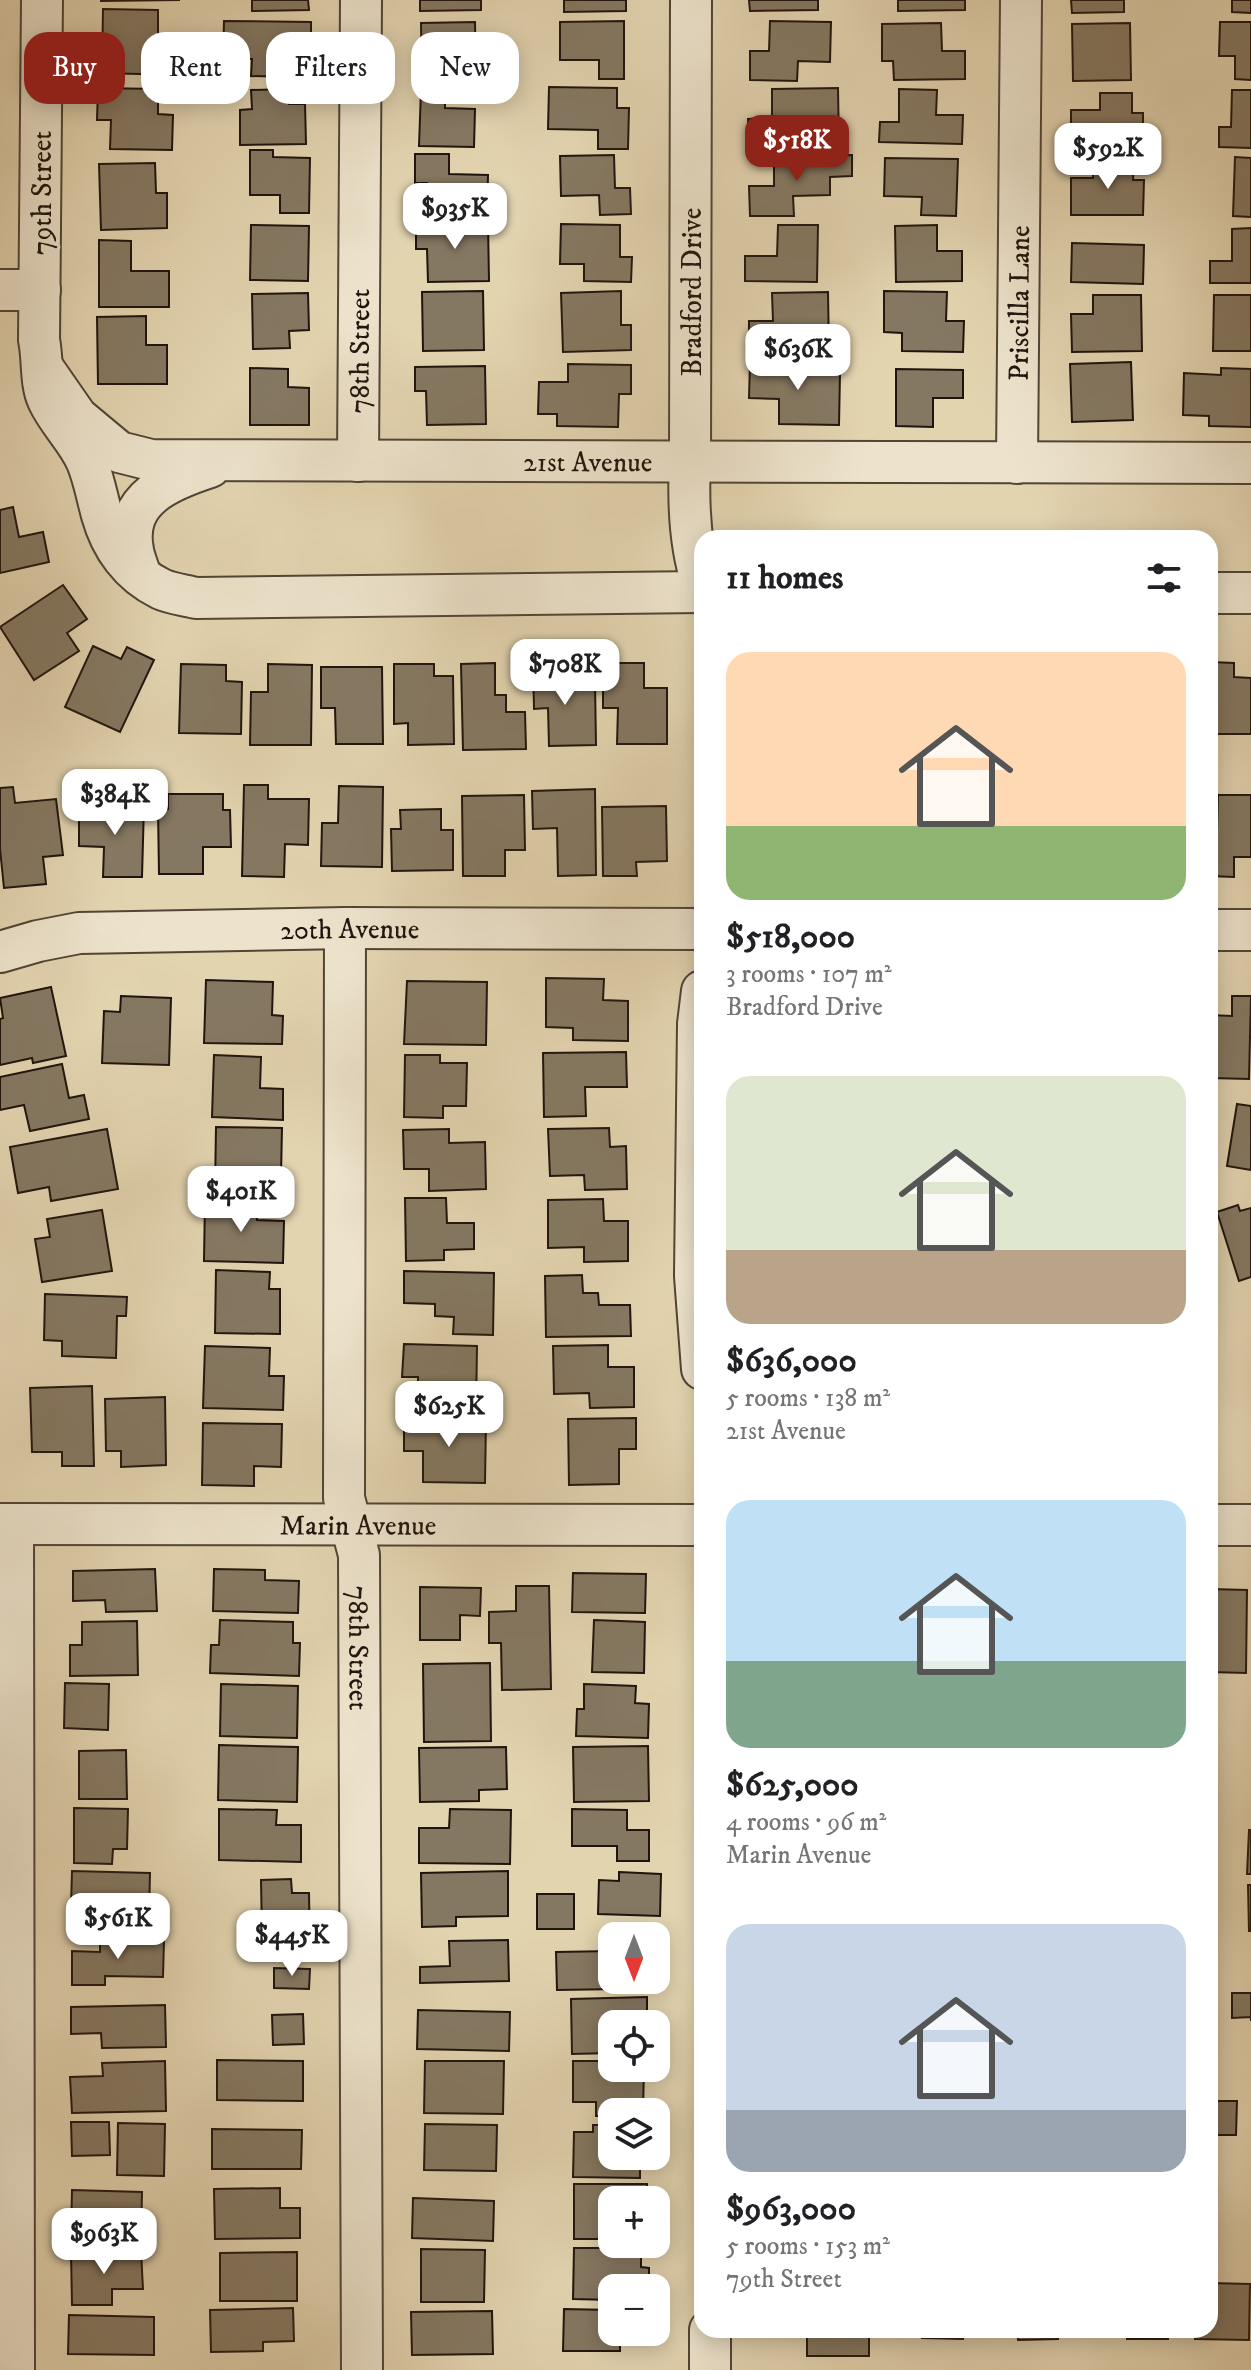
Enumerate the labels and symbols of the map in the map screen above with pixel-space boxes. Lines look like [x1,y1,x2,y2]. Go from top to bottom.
pin: $518K [741,115,853,183]
pin: $592K [1052,123,1164,191]
street label: 79th Street [25,131,60,255]
pin: $935K [399,183,511,251]
street label: Bradford Drive [675,208,710,376]
street label: Priscilla Lane [1002,225,1038,381]
street label: 78th Street [342,289,378,413]
pin: $636K [742,324,854,392]
street label: 21st Avenue [523,445,652,480]
pin: $708K [509,639,621,707]
pin: $384K [59,769,171,837]
street label: 20th Avenue [280,912,419,948]
pin: $401K [185,1166,297,1234]
pin: $625K [393,1381,505,1449]
street label: Marin Avenue [280,1508,436,1544]
street label: 78th Street [340,1586,376,1711]
pin: $561K [62,1893,174,1961]
pin: $445K [236,1910,348,1978]
north arrow [598,1922,670,1994]
pin: $963K [48,2208,160,2276]

